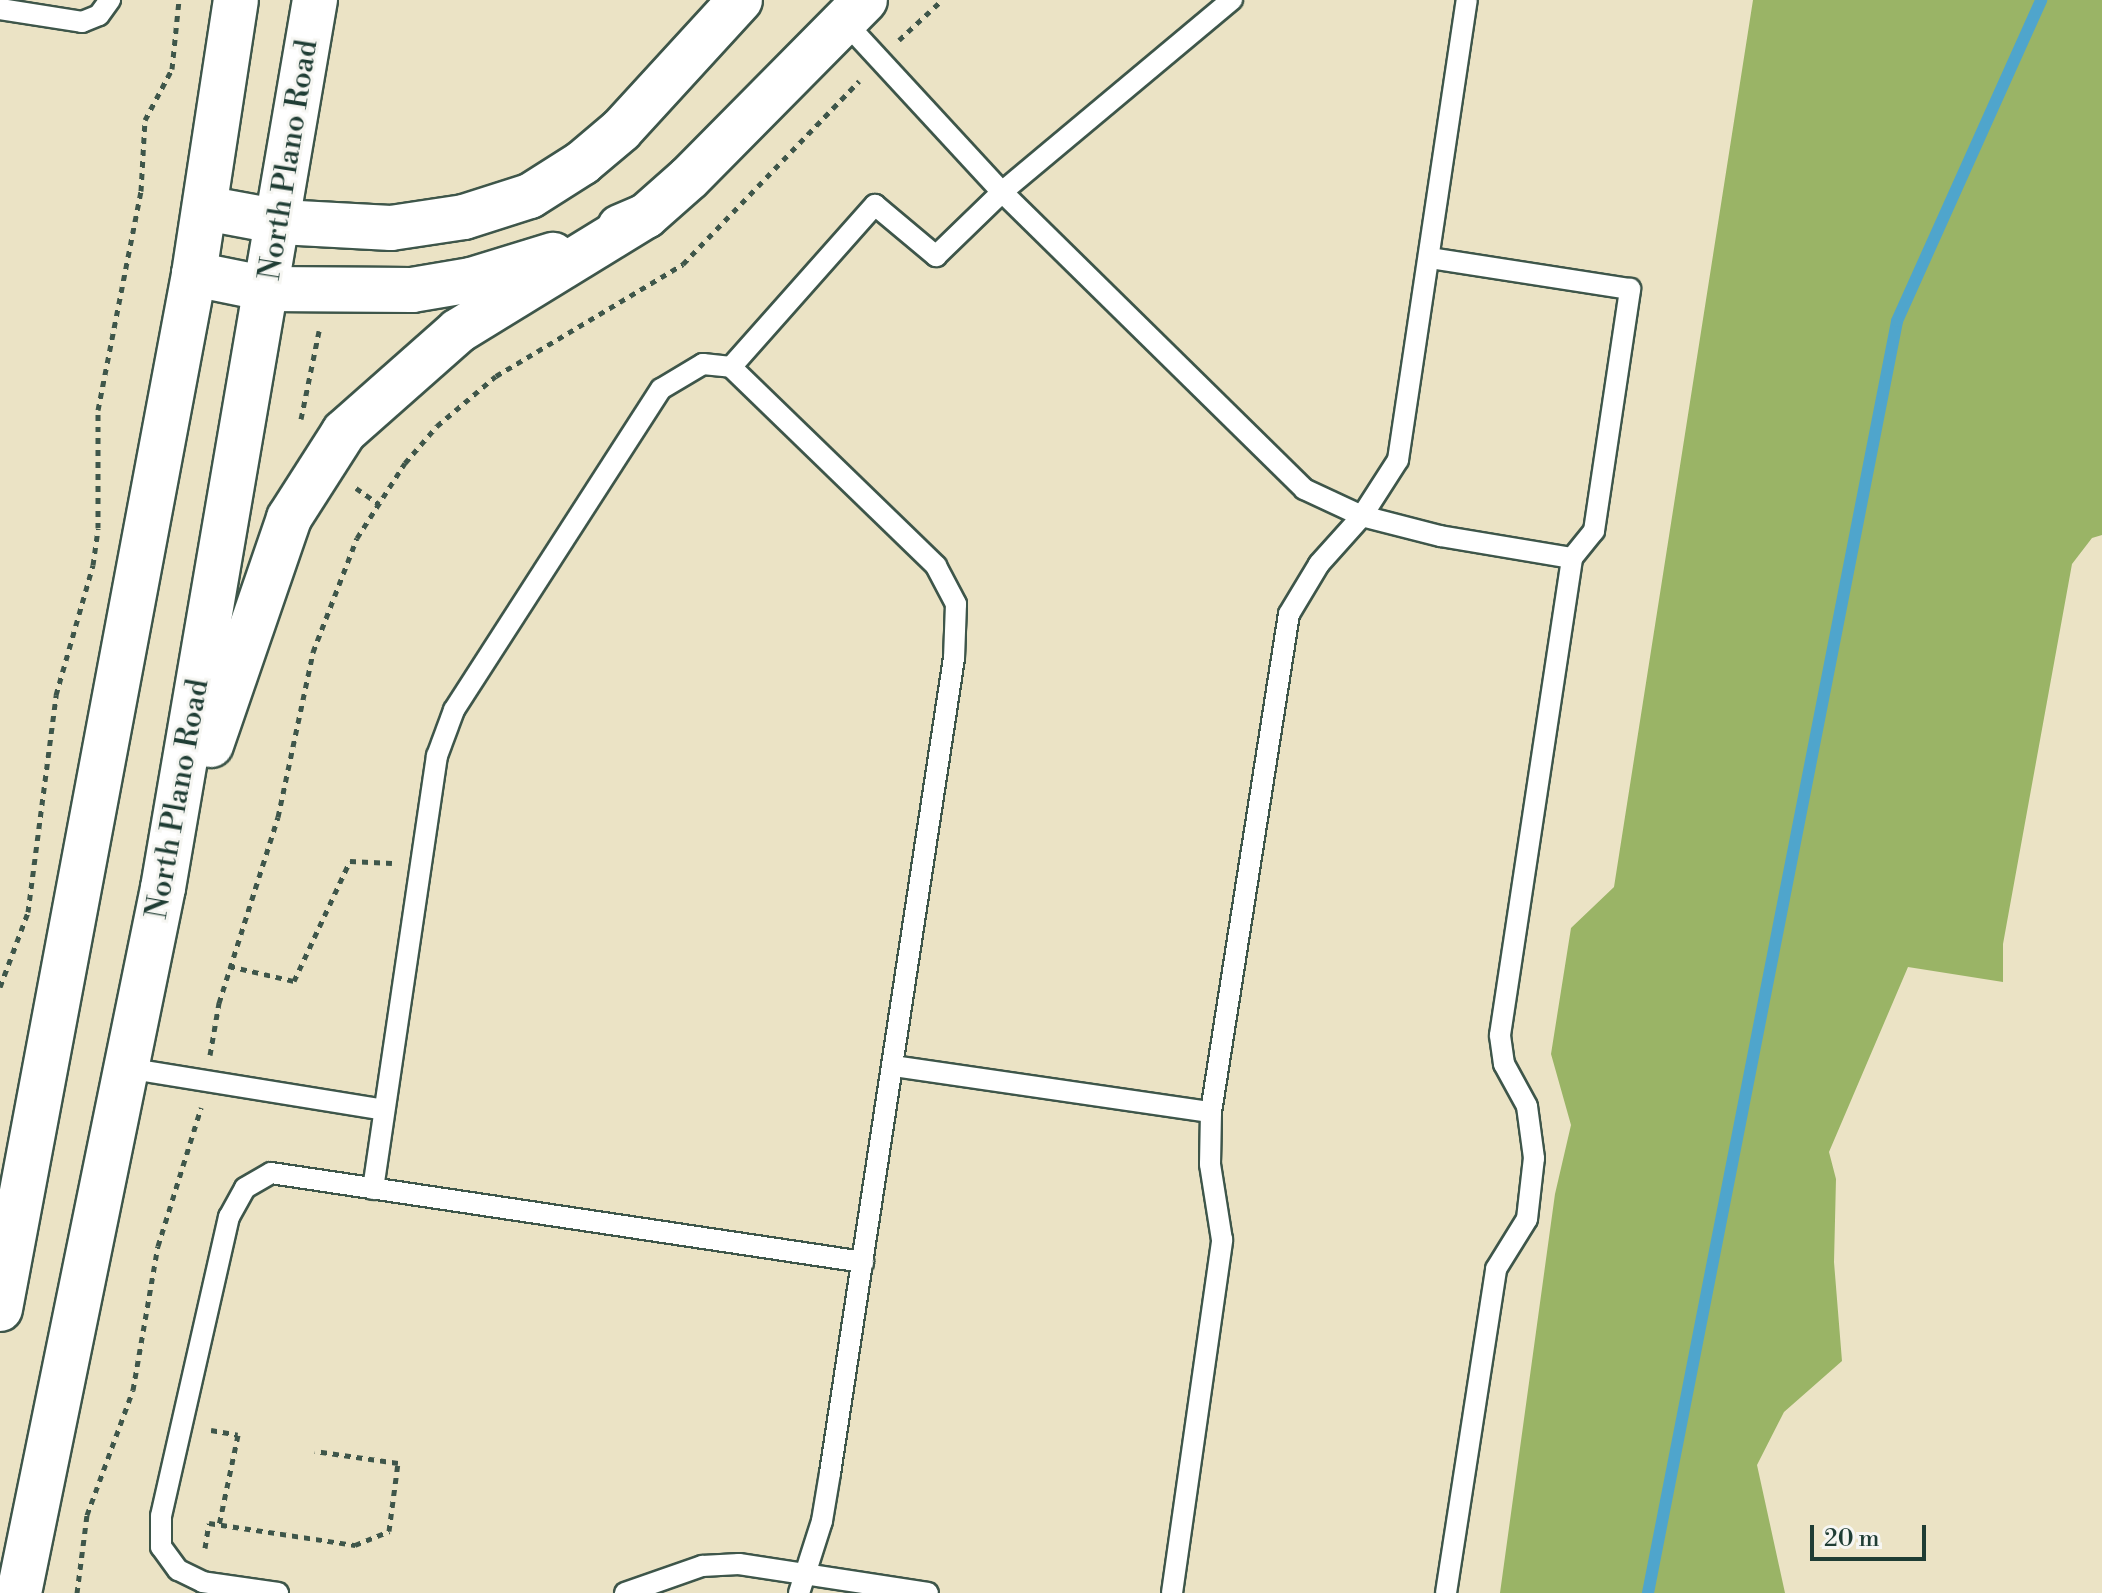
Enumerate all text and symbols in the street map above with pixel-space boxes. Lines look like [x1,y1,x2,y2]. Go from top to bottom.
street label: North Plano Road [252,37,326,283]
street label: North Plano Road [139,676,217,922]
scale bar [1814,1509,1930,1559]
text: 20 m [1824,1524,1880,1554]

